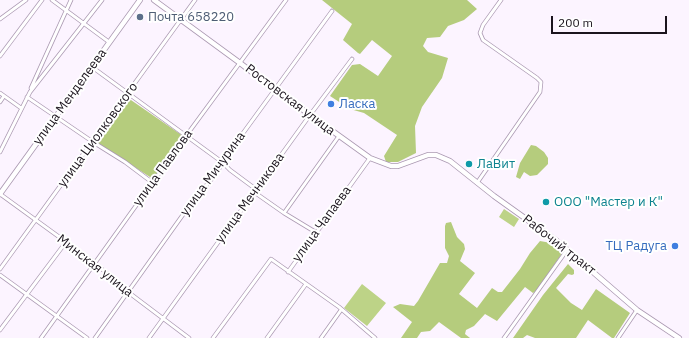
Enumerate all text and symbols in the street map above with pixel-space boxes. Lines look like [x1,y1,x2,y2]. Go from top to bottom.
scale bar [553,8,669,34]
place label: Почта 658220 [148,9,234,25]
marker: Почта 658220 [135,12,145,22]
text: 200 m [558,15,593,30]
street label: улица Менделеева [30,46,110,148]
street label: Ростовская улица [242,61,338,139]
street label: улица Циолковского [55,80,141,190]
place label: Ласка [339,96,375,112]
marker: Ласка [326,99,336,109]
street label: улица Павлова [130,127,196,209]
street label: улица Мичурина [177,129,249,219]
street label: улица Мечникова [212,150,288,246]
place label: ЛаВит [477,156,515,172]
marker: ЛаВит [464,159,474,169]
street label: улица Чапаева [289,183,355,265]
place label: ООО "Мастер и К" [554,194,663,210]
marker: ООО "Мастер и К" [541,197,551,207]
street label: Рабочий тракт [519,212,599,278]
street label: Минская улица [54,231,136,301]
place label: ТЦ Радуга [605,238,667,254]
marker: ТЦ Радуга [670,241,680,251]

